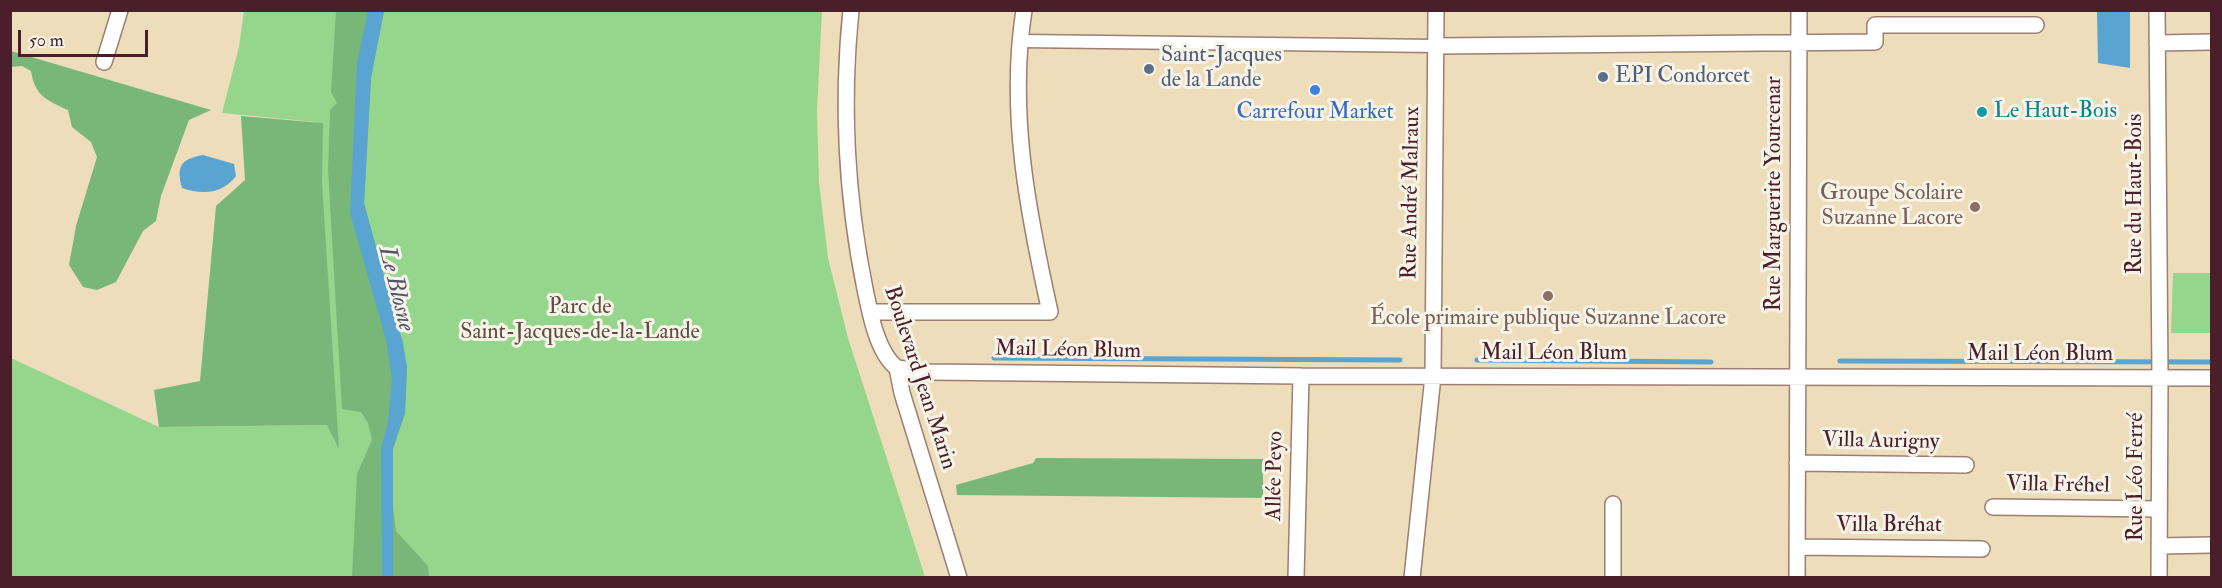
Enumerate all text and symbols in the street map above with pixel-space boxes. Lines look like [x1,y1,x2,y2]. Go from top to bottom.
scale bar [21,18,152,56]
text: 50 m [29,29,64,52]
place label: Saint-Jacques de la Lande [1161,43,1282,94]
marker: Saint-Jacques de la Lande [1142,62,1156,76]
place label: EPI Condorcet [1615,64,1750,90]
marker: EPI Condorcet [1596,70,1610,84]
street label: Rue Marguerite Yourcenar [1762,76,1788,312]
marker: Carrefour Market [1308,83,1322,97]
place label: Le Haut-Bois [1994,99,2117,125]
place label: Carrefour Market [1236,100,1394,126]
marker: Le Haut-Bois [1975,105,1989,119]
street label: Rue André Malraux [1397,106,1427,280]
street label: Rue du Haut-Bois [2123,114,2149,274]
place label: Groupe Scolaire Suzanne Lacore [1820,181,1963,232]
marker: Groupe Scolaire Suzanne Lacore [1968,200,1982,214]
water label: Le Blosne [371,244,419,334]
street label: Boulevard Jean Marin [877,283,961,473]
marker: École primaire publique Suzanne Lacore [1541,289,1555,303]
park label: Parc de Saint-Jacques-de-la-Lande [460,295,700,346]
place label: École primaire publique Suzanne Lacore [1370,306,1726,332]
street label: Mail Léon Blum [995,337,1141,365]
street label: Mail Léon Blum [1481,341,1627,367]
street label: Mail Léon Blum [1967,342,2113,368]
street label: Rue Léo Ferré [2124,412,2150,542]
street label: Villa Aurigny [1822,428,1940,456]
street label: Allée Peyo [1262,431,1290,521]
street label: Villa Fréhel [2006,472,2110,500]
street label: Villa Bréhat [1836,513,1942,539]

